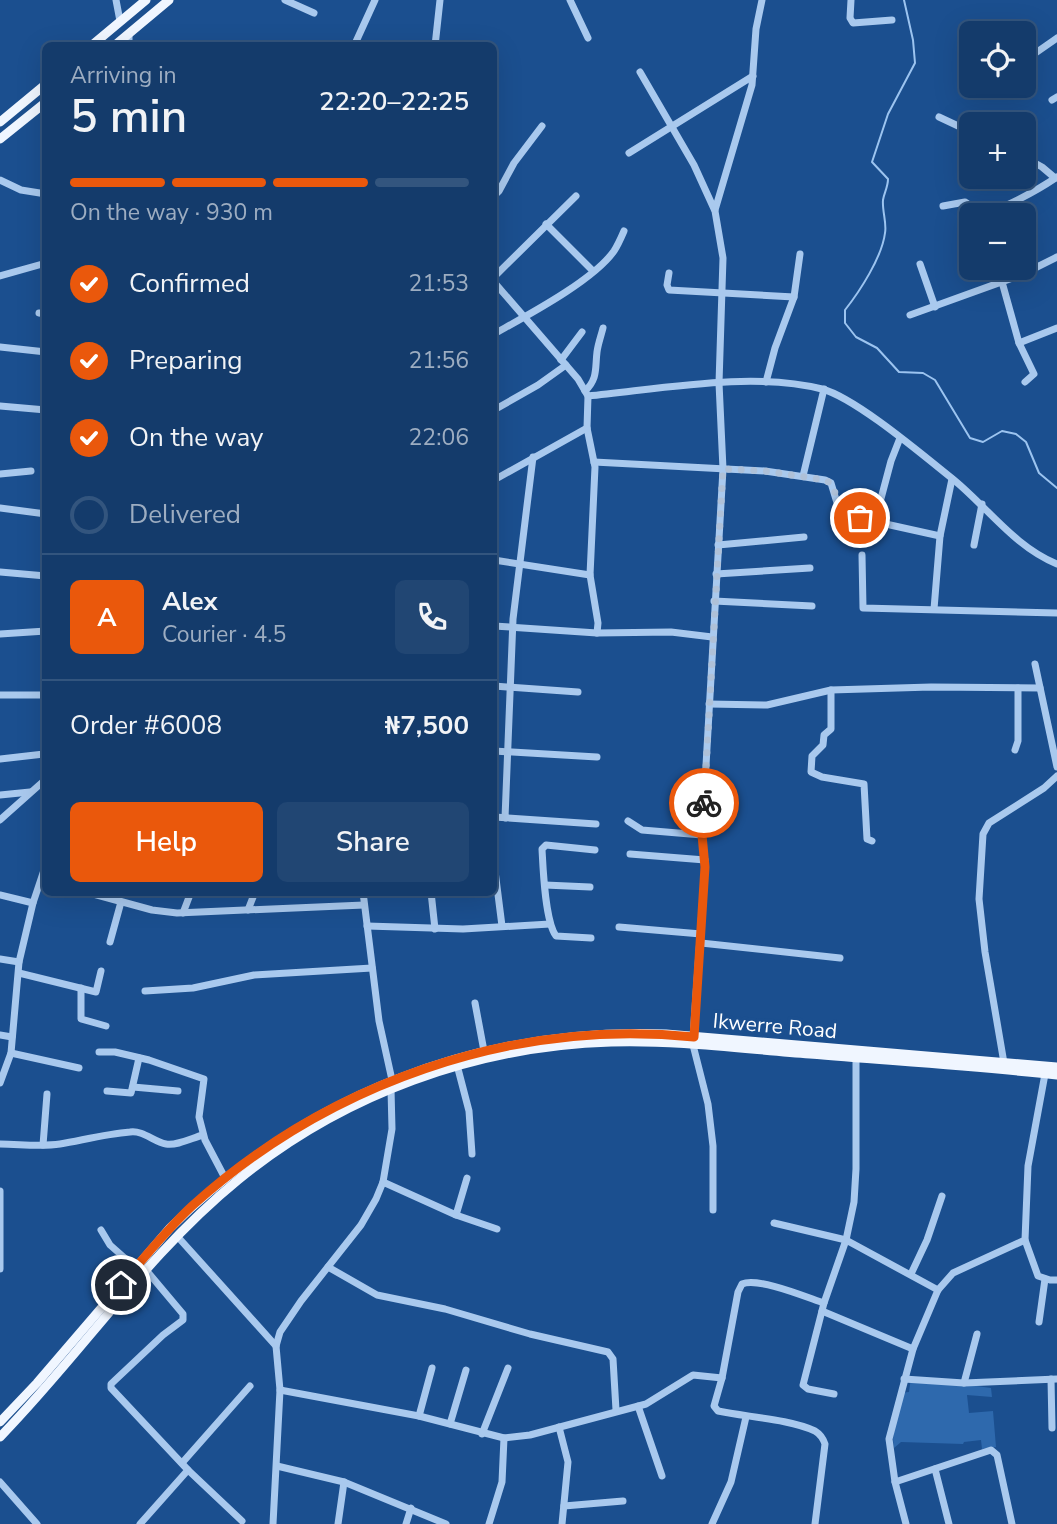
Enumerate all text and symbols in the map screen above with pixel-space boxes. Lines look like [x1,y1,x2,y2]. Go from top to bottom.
map controls [959,21,1036,280]
button: locate [959,21,1036,98]
text: Arriving in [70,60,177,91]
text: 22:20–22:25 [319,84,469,119]
text: 5 min [70,85,187,148]
button: + [959,112,1036,189]
text: On the way · 930 m [70,197,273,228]
button: − [959,203,1036,280]
icon: check [70,265,108,303]
text: Confirmed [129,266,250,301]
text: 21:53 [409,268,469,299]
icon: check [70,342,108,380]
text: Preparing [129,343,242,378]
text: 21:56 [409,345,469,376]
icon: check [70,419,108,457]
text: On the way [129,420,263,455]
text: 22:06 [409,422,469,453]
pin [830,488,890,548]
text: Delivered [129,497,241,532]
icon: bag [841,499,879,537]
button: phone [395,580,469,654]
text: Alex [162,584,218,619]
text: A [97,600,117,635]
text: Courier · 4.5 [162,619,286,650]
text: Order #6008 [70,708,222,743]
text: ₦7,500 [385,708,469,743]
courier [669,768,739,838]
icon: bike [685,784,723,822]
button: Help [70,802,263,882]
button: Share [277,802,469,882]
street label: Ikwerre Road [712,1007,838,1045]
pin [91,1255,151,1315]
icon: home [102,1266,140,1304]

